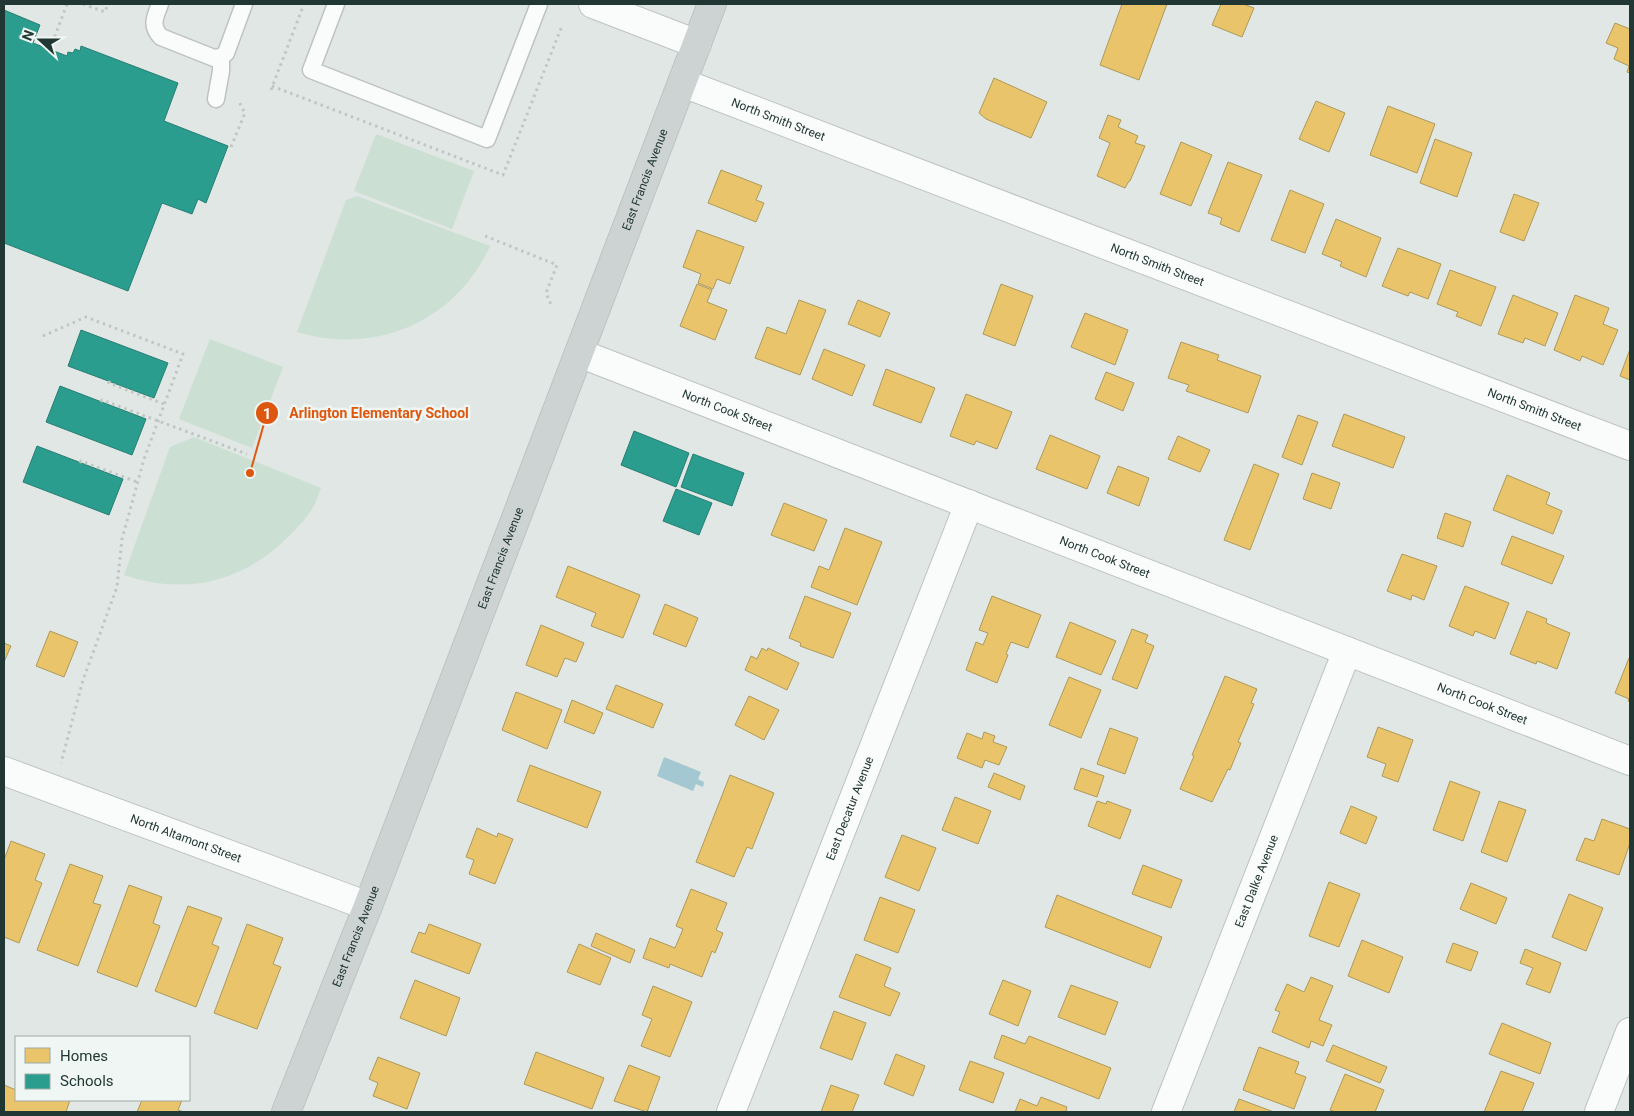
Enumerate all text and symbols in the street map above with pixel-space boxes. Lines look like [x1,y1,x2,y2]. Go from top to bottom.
north arrow [15,15,65,65]
text: N [19,28,37,43]
street label: North Smith Street [729,95,827,144]
street label: East Francis Avenue [619,127,671,233]
street label: North Smith Street [1109,241,1206,289]
street label: North Smith Street [1486,385,1583,434]
street label: North Cook Street [680,387,774,434]
callout: Arlington Elementary School [254,399,479,428]
text: 1 [263,405,271,423]
text: Arlington Elementary School [289,405,469,421]
street label: East Francis Avenue [475,505,526,611]
street label: North Cook Street [1058,533,1152,581]
street label: North Cook Street [1435,680,1529,728]
street label: East Decatur Avenue [823,754,876,862]
street label: North Altamont Street [129,812,243,865]
street label: East Dalke Avenue [1232,833,1281,930]
street label: East Francis Avenue [329,884,382,989]
legend [15,1036,190,1101]
text: Homes [60,1047,108,1065]
text: Schools [60,1072,114,1090]

